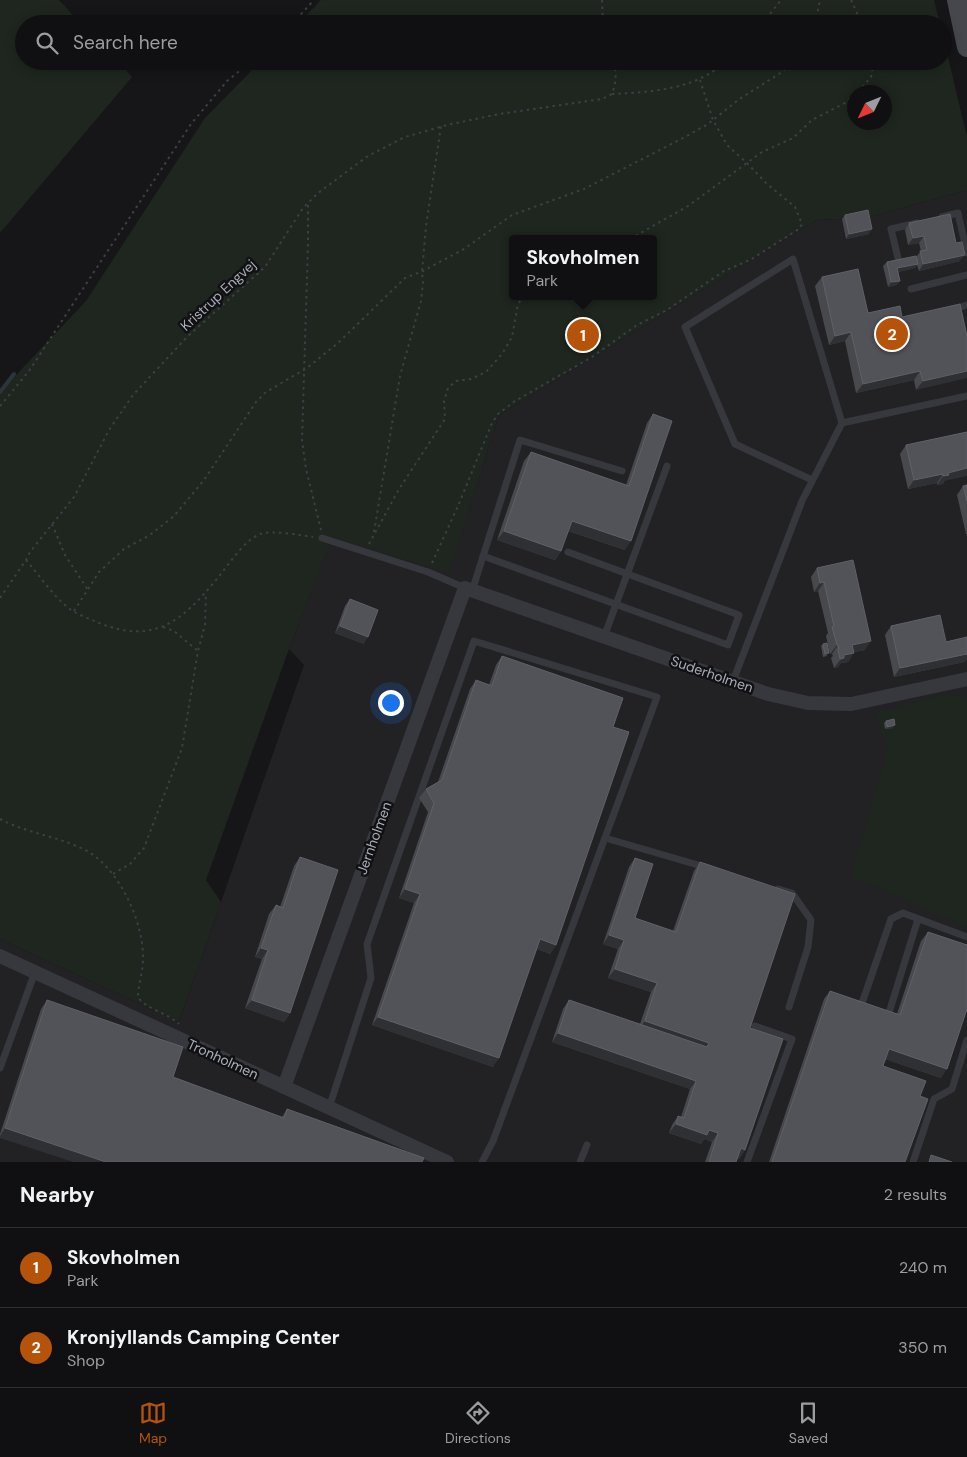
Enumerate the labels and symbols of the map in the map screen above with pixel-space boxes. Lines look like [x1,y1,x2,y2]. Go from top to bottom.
north arrow [847,85,892,130]
street label: Kristrup Engvej [176,255,260,335]
pin: 2 [876,315,908,353]
pin: 1 [567,316,599,354]
street label: Suderholmen [668,651,756,697]
your location [378,690,404,716]
street label: Jernholmen [353,799,395,877]
street label: Tronholmen [185,1035,261,1083]

